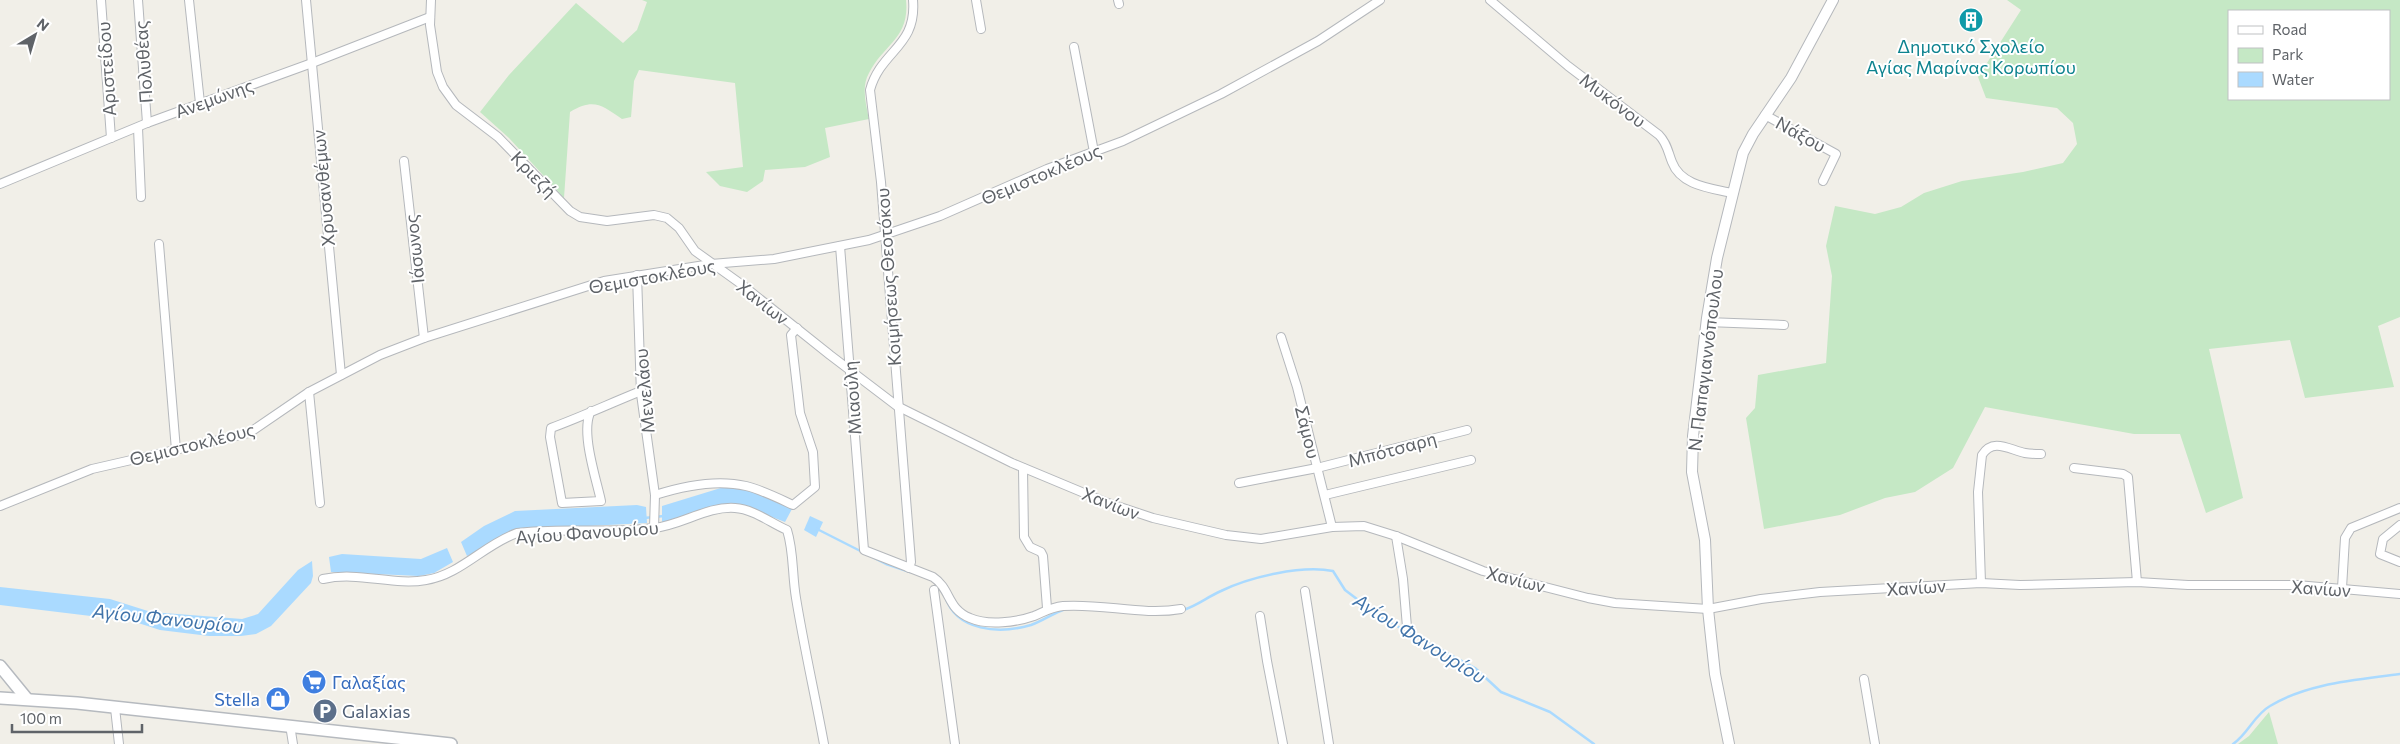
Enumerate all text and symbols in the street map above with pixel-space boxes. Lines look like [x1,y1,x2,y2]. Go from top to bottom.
building icon: Δημοτικό Σχολείο Αγίας Μαρίνας Κορωπίου [1958,7,1984,33]
north arrow [10,10,60,60]
legend [2228,10,2390,100]
text: N [34,14,53,34]
street label: Πολυθέας [129,20,157,104]
text: Road [2272,20,2307,38]
street label: Αριστείδου [92,21,120,117]
place label: Δημοτικό Σχολείο Αγίας Μαρίνας Κορωπίου [1866,35,2076,78]
text: Park [2272,45,2303,63]
street label: Μυκόνου [1576,68,1650,132]
text: Water [2272,70,2314,88]
street label: Ανεμώνης [172,74,256,122]
street label: Νάξου [1772,111,1830,157]
street label: Χρυσανθέμων [307,129,339,247]
street label: Θεμιστοκλέους [978,139,1104,209]
street label: Κριεζή [507,146,561,202]
street label: Κοιμήσεως Θεοτόκου [871,187,905,367]
street label: Ιάσωνος [399,213,429,285]
street label: Θεμιστοκλέους [587,254,717,298]
street label: Ν. Παπαγιαννόπουλου [1683,267,1727,453]
street label: Χανίων [733,275,793,329]
street label: Μενελάου [629,348,659,434]
street label: Μιαούλη [838,360,866,436]
street label: Σάμου [1291,403,1325,461]
street label: Θεμιστοκλέους [127,418,257,470]
street label: Μπότσαρη [1345,427,1439,471]
street label: Χανίων [1079,482,1143,524]
street label: Αγίου Φανουρίου [515,516,659,548]
street label: Χανίων [1484,561,1548,597]
street label: Χανίων [1885,574,1947,600]
street label: Χανίων [2290,575,2352,601]
water label: Αγίου Φανουρίου [1349,588,1490,688]
water label: Αγίου Φανουρίου [91,599,244,637]
supermarket icon: Γαλαξίας [301,669,327,695]
place label: Γαλαξίας [332,671,406,693]
shop icon: Stella [265,686,291,712]
place label: Stella [214,688,260,710]
parking icon: Galaxias [312,698,338,724]
place label: Galaxias [342,700,410,722]
scale bar [12,702,142,734]
text: 100 m [20,709,62,727]

